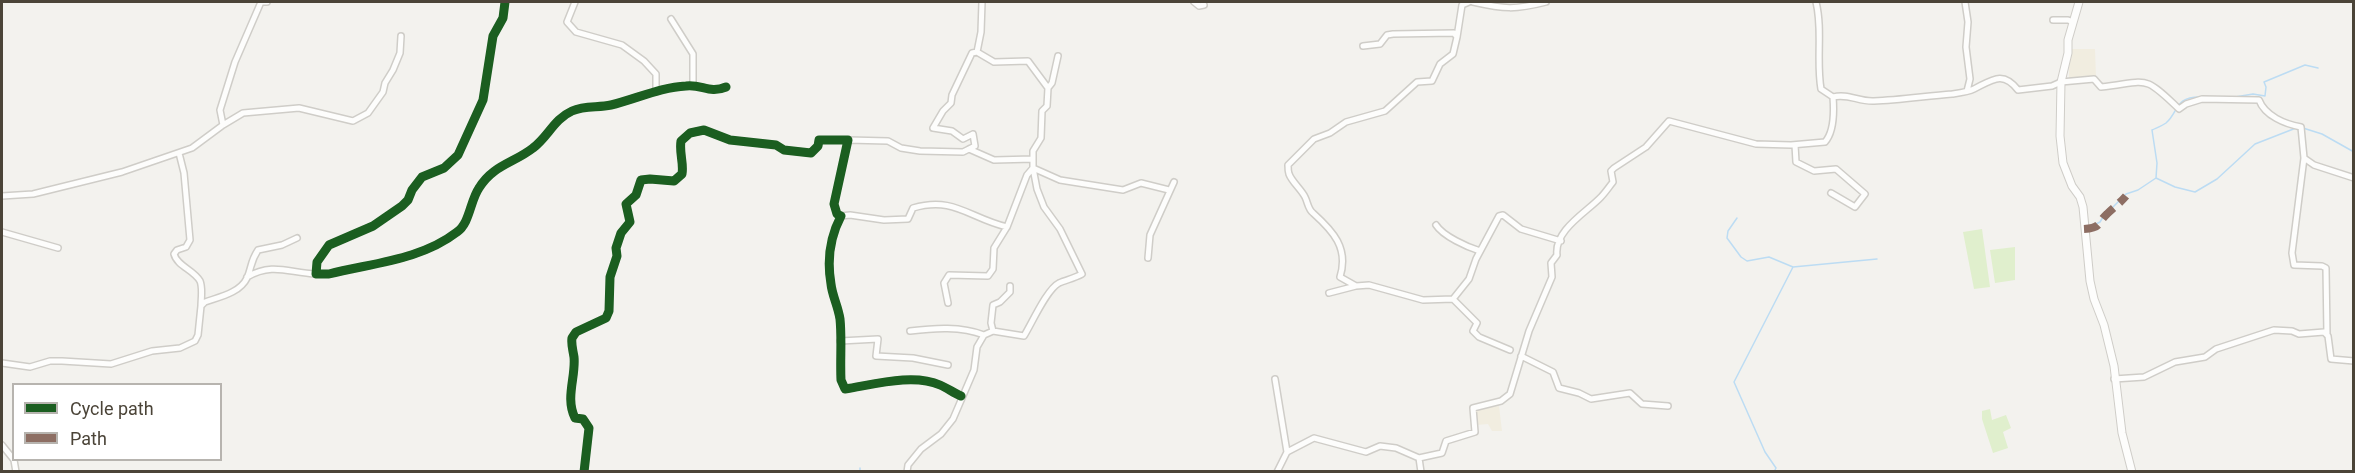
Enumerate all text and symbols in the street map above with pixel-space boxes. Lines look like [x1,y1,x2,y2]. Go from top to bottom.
legend [12,383,222,461]
text: Cycle path [70,398,154,419]
text: Path [70,428,107,449]

